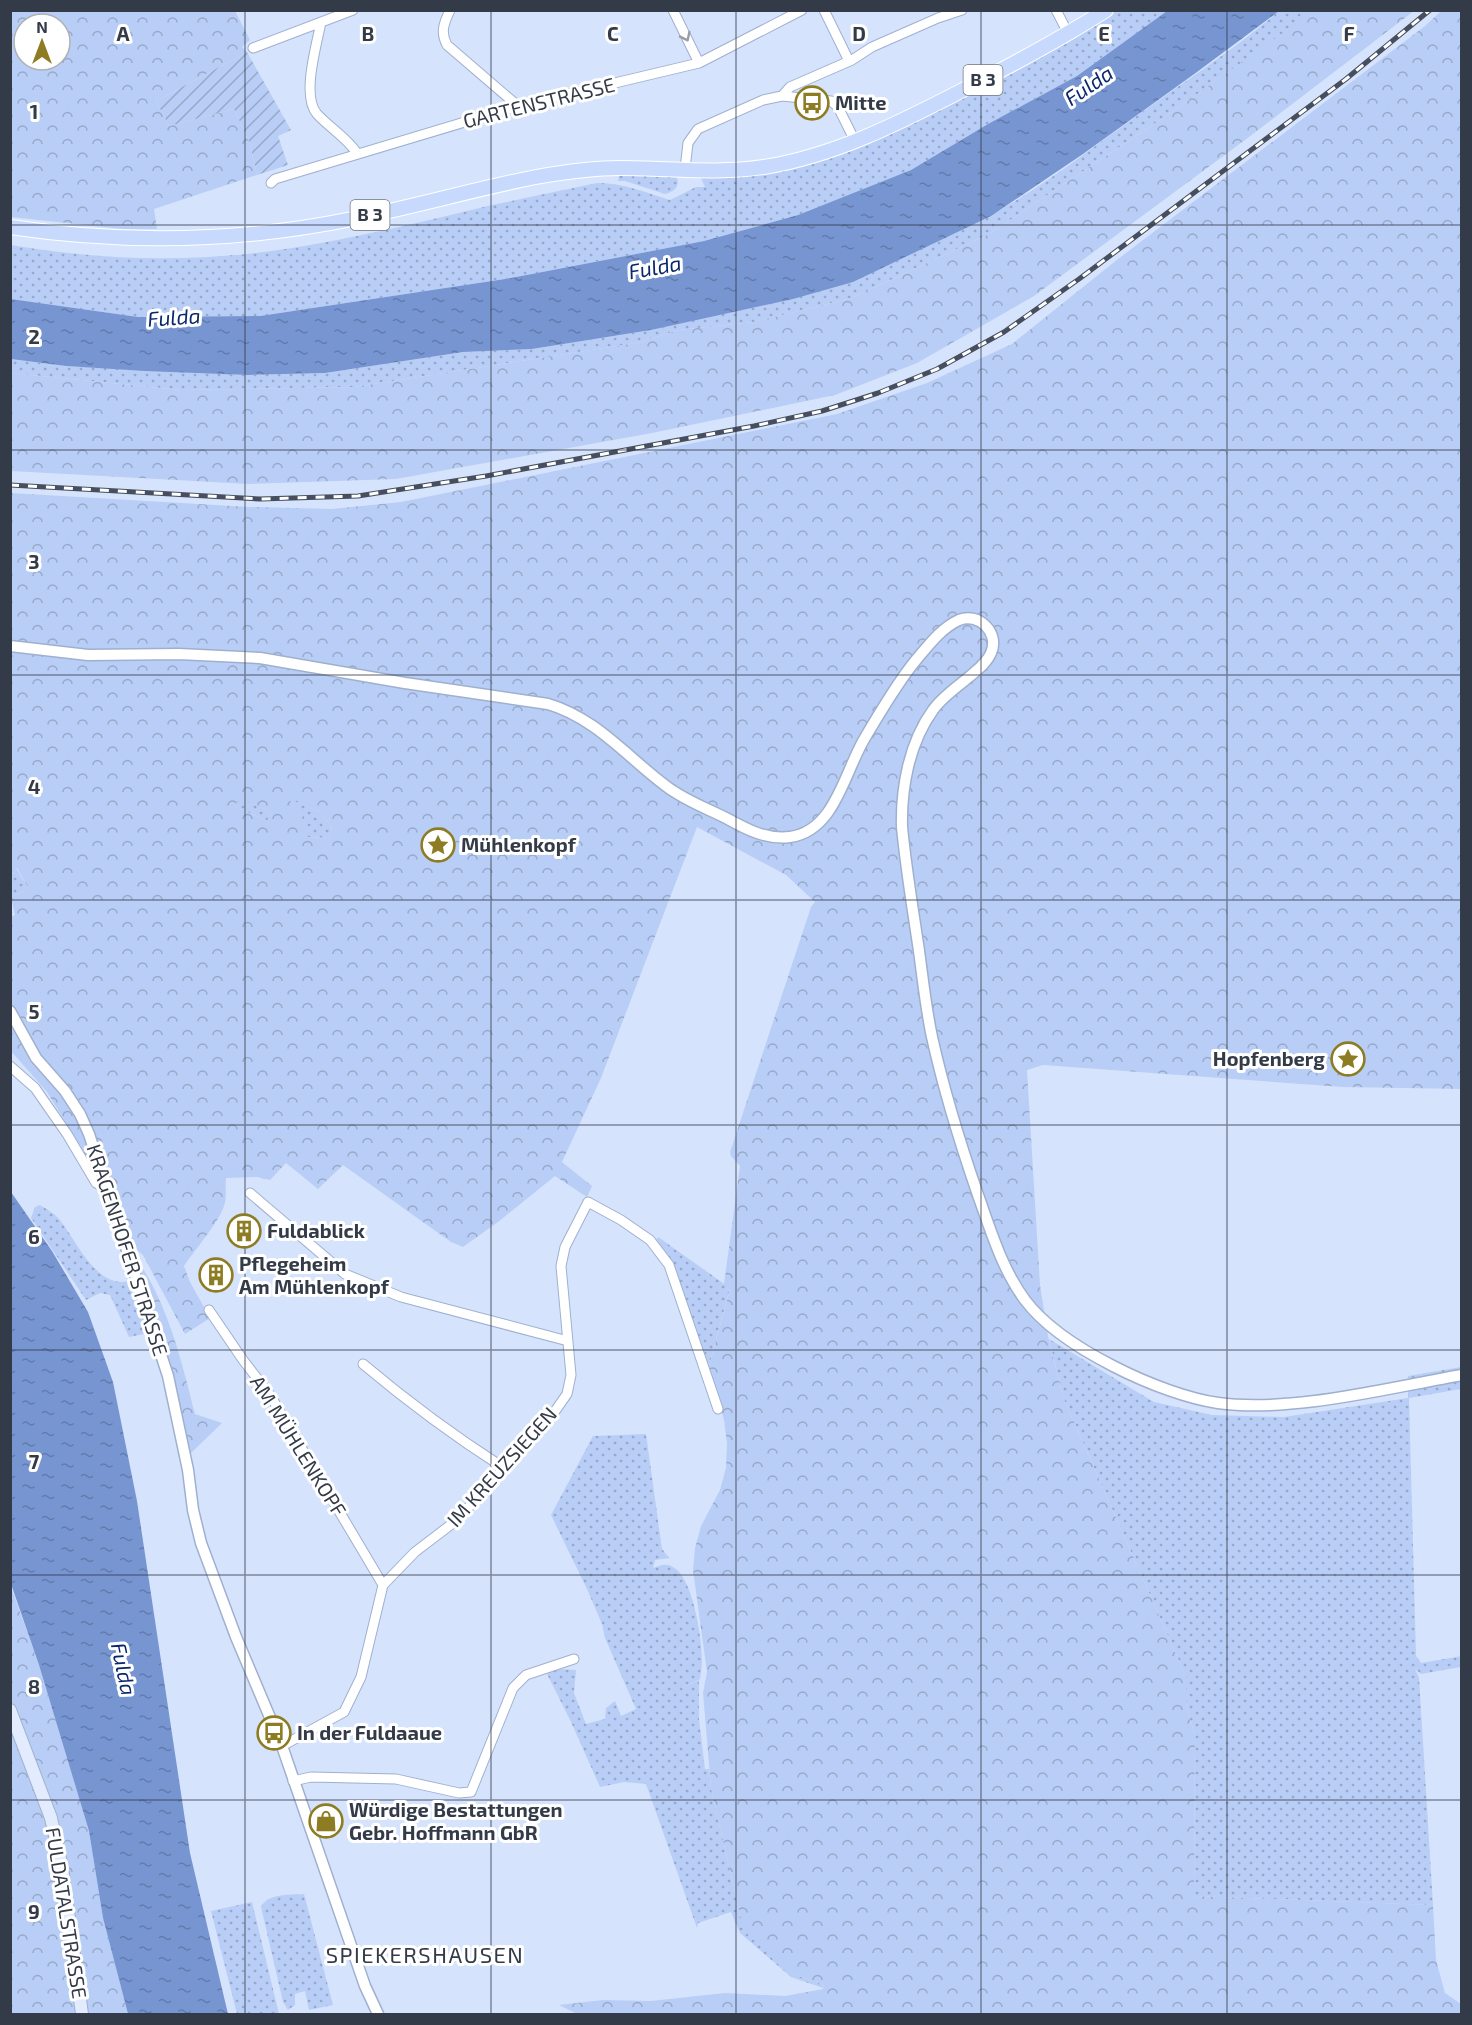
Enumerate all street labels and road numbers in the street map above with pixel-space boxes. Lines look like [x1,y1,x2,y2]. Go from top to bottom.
road number: B 3 [964,65,1002,95]
street label: GARTENSTRASSE [460,72,617,132]
road number: B 3 [350,200,389,230]
street label: KRAGENHOFER STRASSE [82,1141,174,1359]
street label: AM MÜHLENKOPF [246,1371,352,1521]
street label: IM KREUZSIEGEN [441,1402,561,1531]
street label: FULDATALSTRASSE [42,1825,92,2000]

